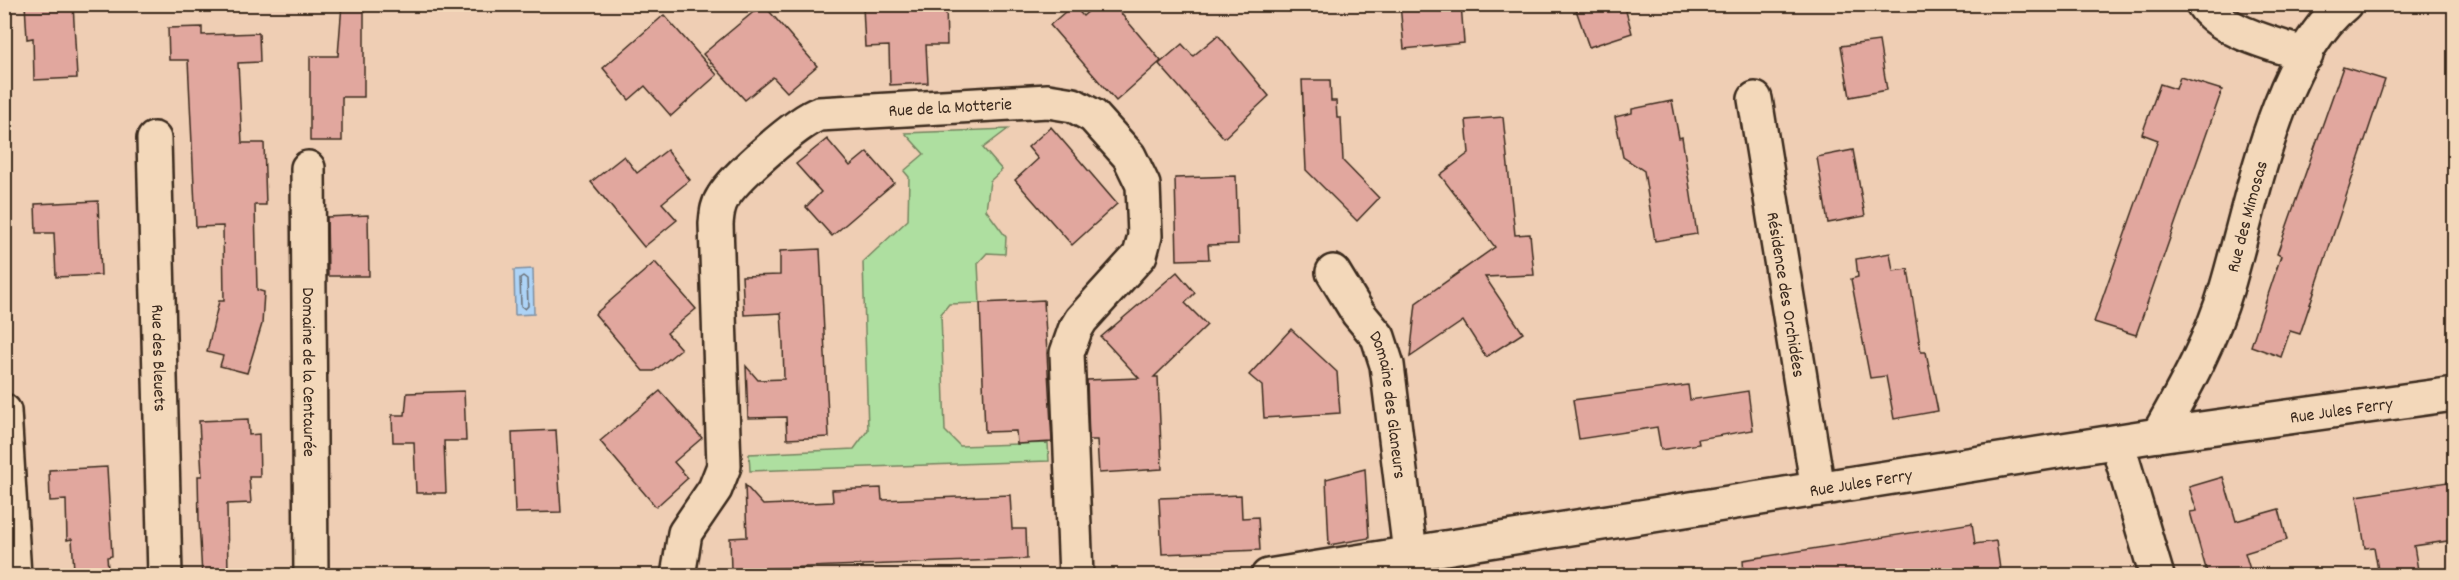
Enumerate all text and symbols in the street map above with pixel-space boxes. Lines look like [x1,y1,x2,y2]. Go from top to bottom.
street label: Rue de la Motterie [888,93,1013,125]
street label: Rue des Mimosas [2222,158,2276,276]
street label: Résidence des Orchidées [1758,210,1810,379]
street label: Domaine de la Centaurée [294,287,320,457]
street label: Rue des Bleuets [143,304,171,412]
street label: Domaine des Glaneurs [1362,326,1411,480]
street label: Rue Jules Ferry [2289,393,2395,432]
street label: Rue Jules Ferry [1808,464,1915,505]

